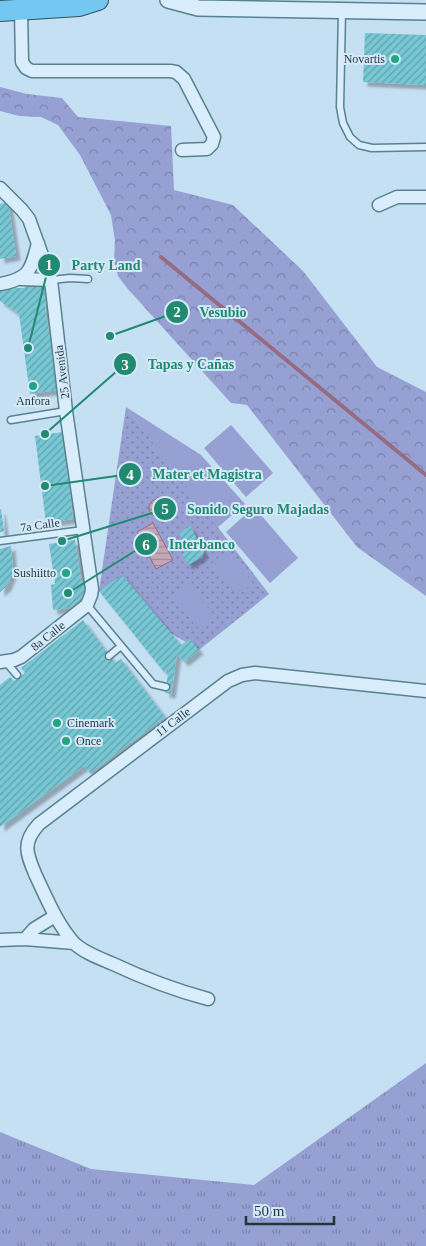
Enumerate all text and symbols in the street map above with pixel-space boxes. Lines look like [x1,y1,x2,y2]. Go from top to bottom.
place label: Novartis [344,52,385,66]
marker: Novartis [389,53,401,65]
callout: Party Land [37,251,151,280]
text: 1 [45,257,53,273]
text: Party Land [72,258,141,273]
callout: Vesubio [164,298,256,327]
text: 2 [173,304,181,320]
text: Vesubio [200,305,246,320]
street label: 25 Avenida [52,344,72,400]
callout: Tapas y Cañas [113,350,245,379]
text: 3 [121,357,129,373]
text: Tapas y Cañas [148,357,235,372]
marker: Anfora [27,380,39,392]
place label: Anfora [16,394,51,408]
callout: Mater et Magistra [118,460,272,489]
text: 4 [126,467,134,483]
text: Mater et Magistra [152,467,262,482]
callout: Sonido Seguro Majadas [152,494,339,523]
text: 5 [161,501,169,517]
text: Sonido Seguro Majadas [187,502,330,517]
street label: 7a Calle [19,515,61,535]
callout: Interbanco [133,530,245,559]
text: 6 [142,537,150,553]
text: Interbanco [169,537,235,552]
place label: Sushiitto [13,566,56,580]
marker: Sushiitto [60,567,72,579]
street label: 8a Calle [28,618,68,654]
street label: 11 Calle [153,704,193,740]
place label: Cinemark [67,716,114,730]
marker: Cinemark [51,717,63,729]
place label: Once [76,734,101,748]
marker: Once [60,735,72,747]
scale bar [246,1194,334,1226]
text: 50 m [254,1203,285,1219]

